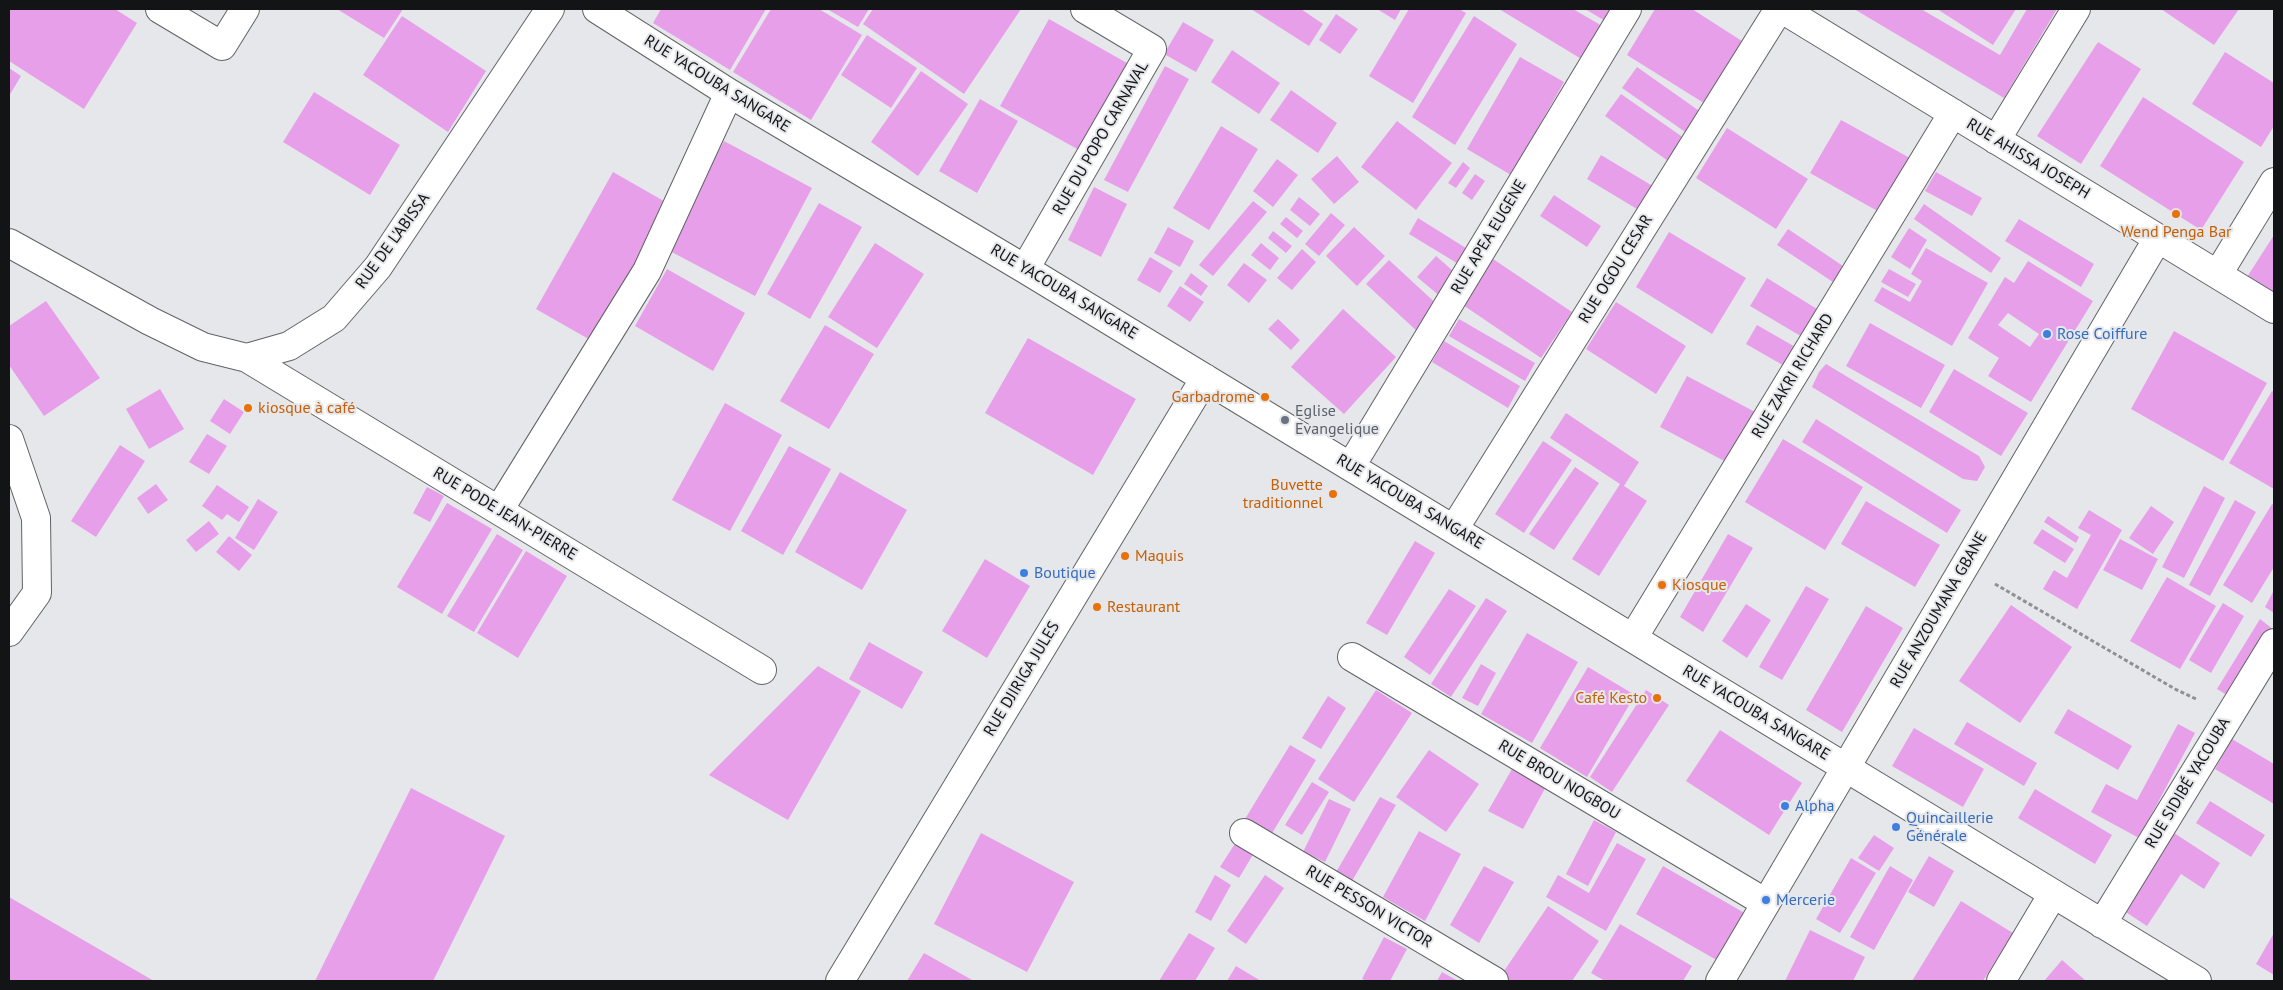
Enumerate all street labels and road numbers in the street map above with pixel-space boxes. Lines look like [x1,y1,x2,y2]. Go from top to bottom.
street label: RUE YACOUBA SANGARE [640,31,794,137]
street label: RUE DU POPO CARNAVAL [1049,58,1153,218]
street label: RUE AHISSA JOSEPH [1963,115,2093,203]
street label: RUE APEA EUGENE [1447,176,1531,298]
street label: RUE DE L'ABISSA [352,189,434,293]
street label: RUE OGOU CESAR [1575,211,1657,327]
street label: RUE YACOUBA SANGARE [987,240,1141,344]
street label: RUE ZAKRI RICHARD [1748,310,1838,442]
street label: RUE YACOUBA SANGARE [1333,450,1487,554]
street label: RUE PODE JEAN-PIERRE [429,463,581,565]
street label: RUE ANZOUMANA GBANE [1886,529,1992,691]
street label: RUE DJIRIGA JULES [980,618,1064,740]
street label: RUE YACOUBA SANGARE [1679,661,1833,765]
street label: RUE SIDIBÉ YACOUBA [2141,714,2235,852]
street label: RUE BROU NOGBOU [1495,736,1623,824]
street label: RUE PESSON VICTOR [1302,862,1436,952]

